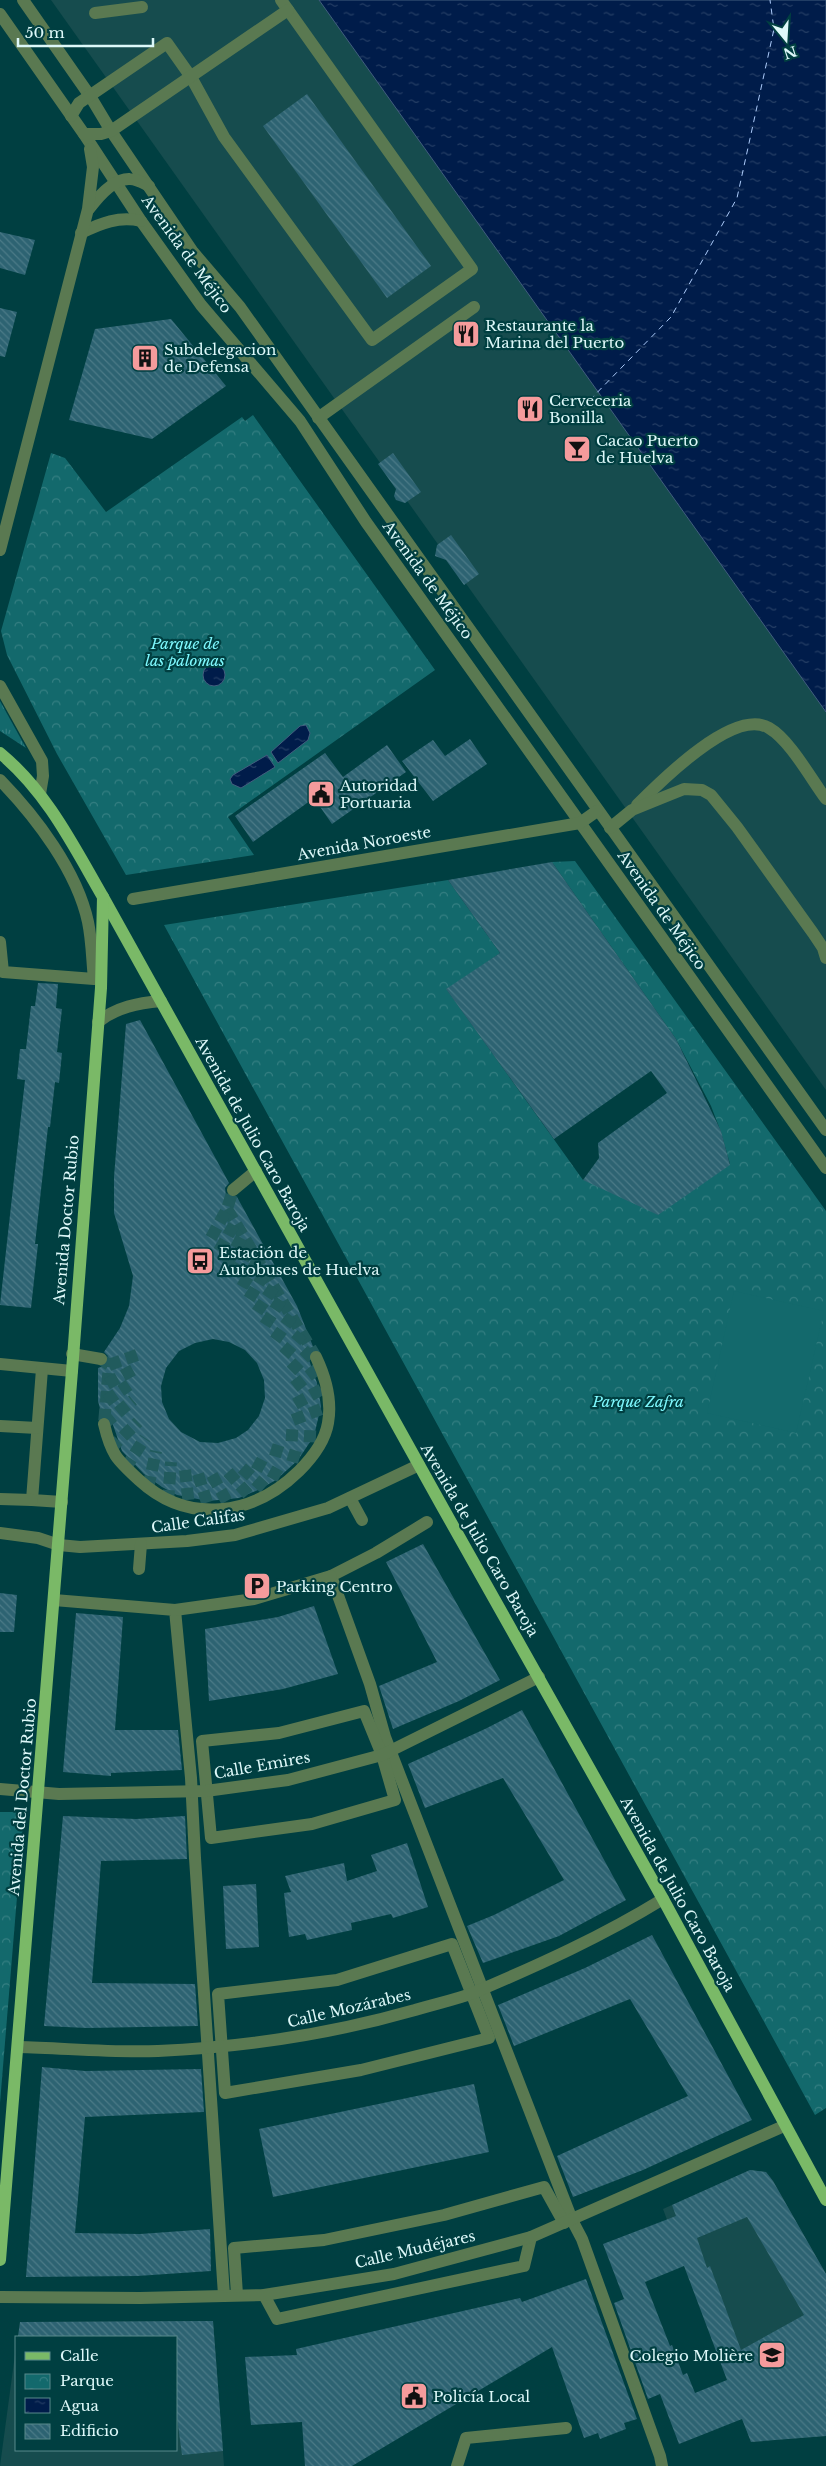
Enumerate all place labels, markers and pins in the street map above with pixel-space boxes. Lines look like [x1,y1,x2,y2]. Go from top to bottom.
place label: Restaurante la Marina del Puerto [485,316,624,352]
restaurant icon: Restaurante la Marina del Puerto [451,319,481,349]
place label: Subdelegacion de Defensa [164,340,276,376]
building icon: Subdelegacion de Defensa [130,343,160,373]
place label: Cerveceria Bonilla [549,391,632,427]
restaurant icon: Cerveceria Bonilla [515,394,545,424]
place label: Cacao Puerto de Huelva [596,431,699,467]
bar icon: Cacao Puerto de Huelva [562,434,592,464]
place label: Autoridad Portuaria [339,776,418,812]
public building icon: Autoridad Portuaria [306,779,336,809]
place label: Estación de Autobuses de Huelva [218,1243,380,1279]
bus stop icon: Estación de Autobuses de Huelva [185,1246,215,1276]
parking icon: Parking Centro [242,1571,272,1601]
place label: Parking Centro [276,1577,393,1596]
school or university icon: Colegio Molière [757,2340,787,2370]
place label: Colegio Molière [630,2346,753,2365]
public building icon: Policía Local [399,2381,429,2411]
place label: Policía Local [433,2387,530,2406]

